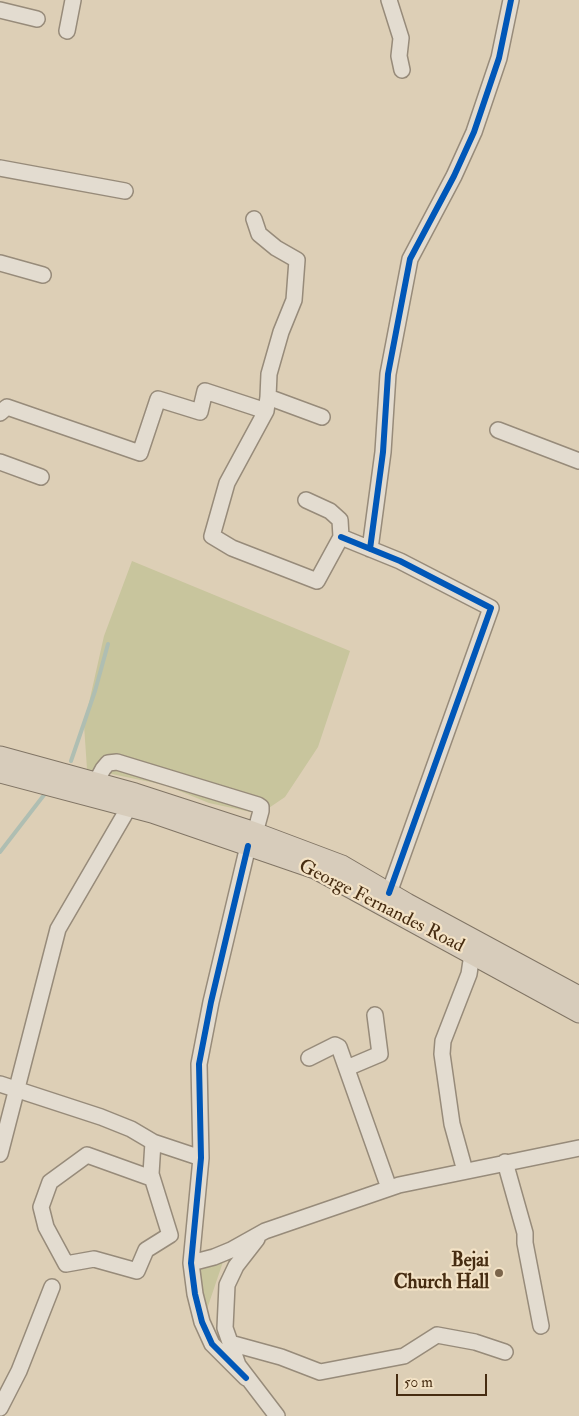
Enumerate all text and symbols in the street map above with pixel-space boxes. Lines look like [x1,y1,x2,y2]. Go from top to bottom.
street label: George Fernandes Road [294,855,468,959]
place label: Bejai Church Hall [394,1251,489,1295]
marker: Bejai Church Hall [493,1267,505,1279]
scale bar [399,1364,490,1396]
text: 50 m [404,1373,433,1392]

